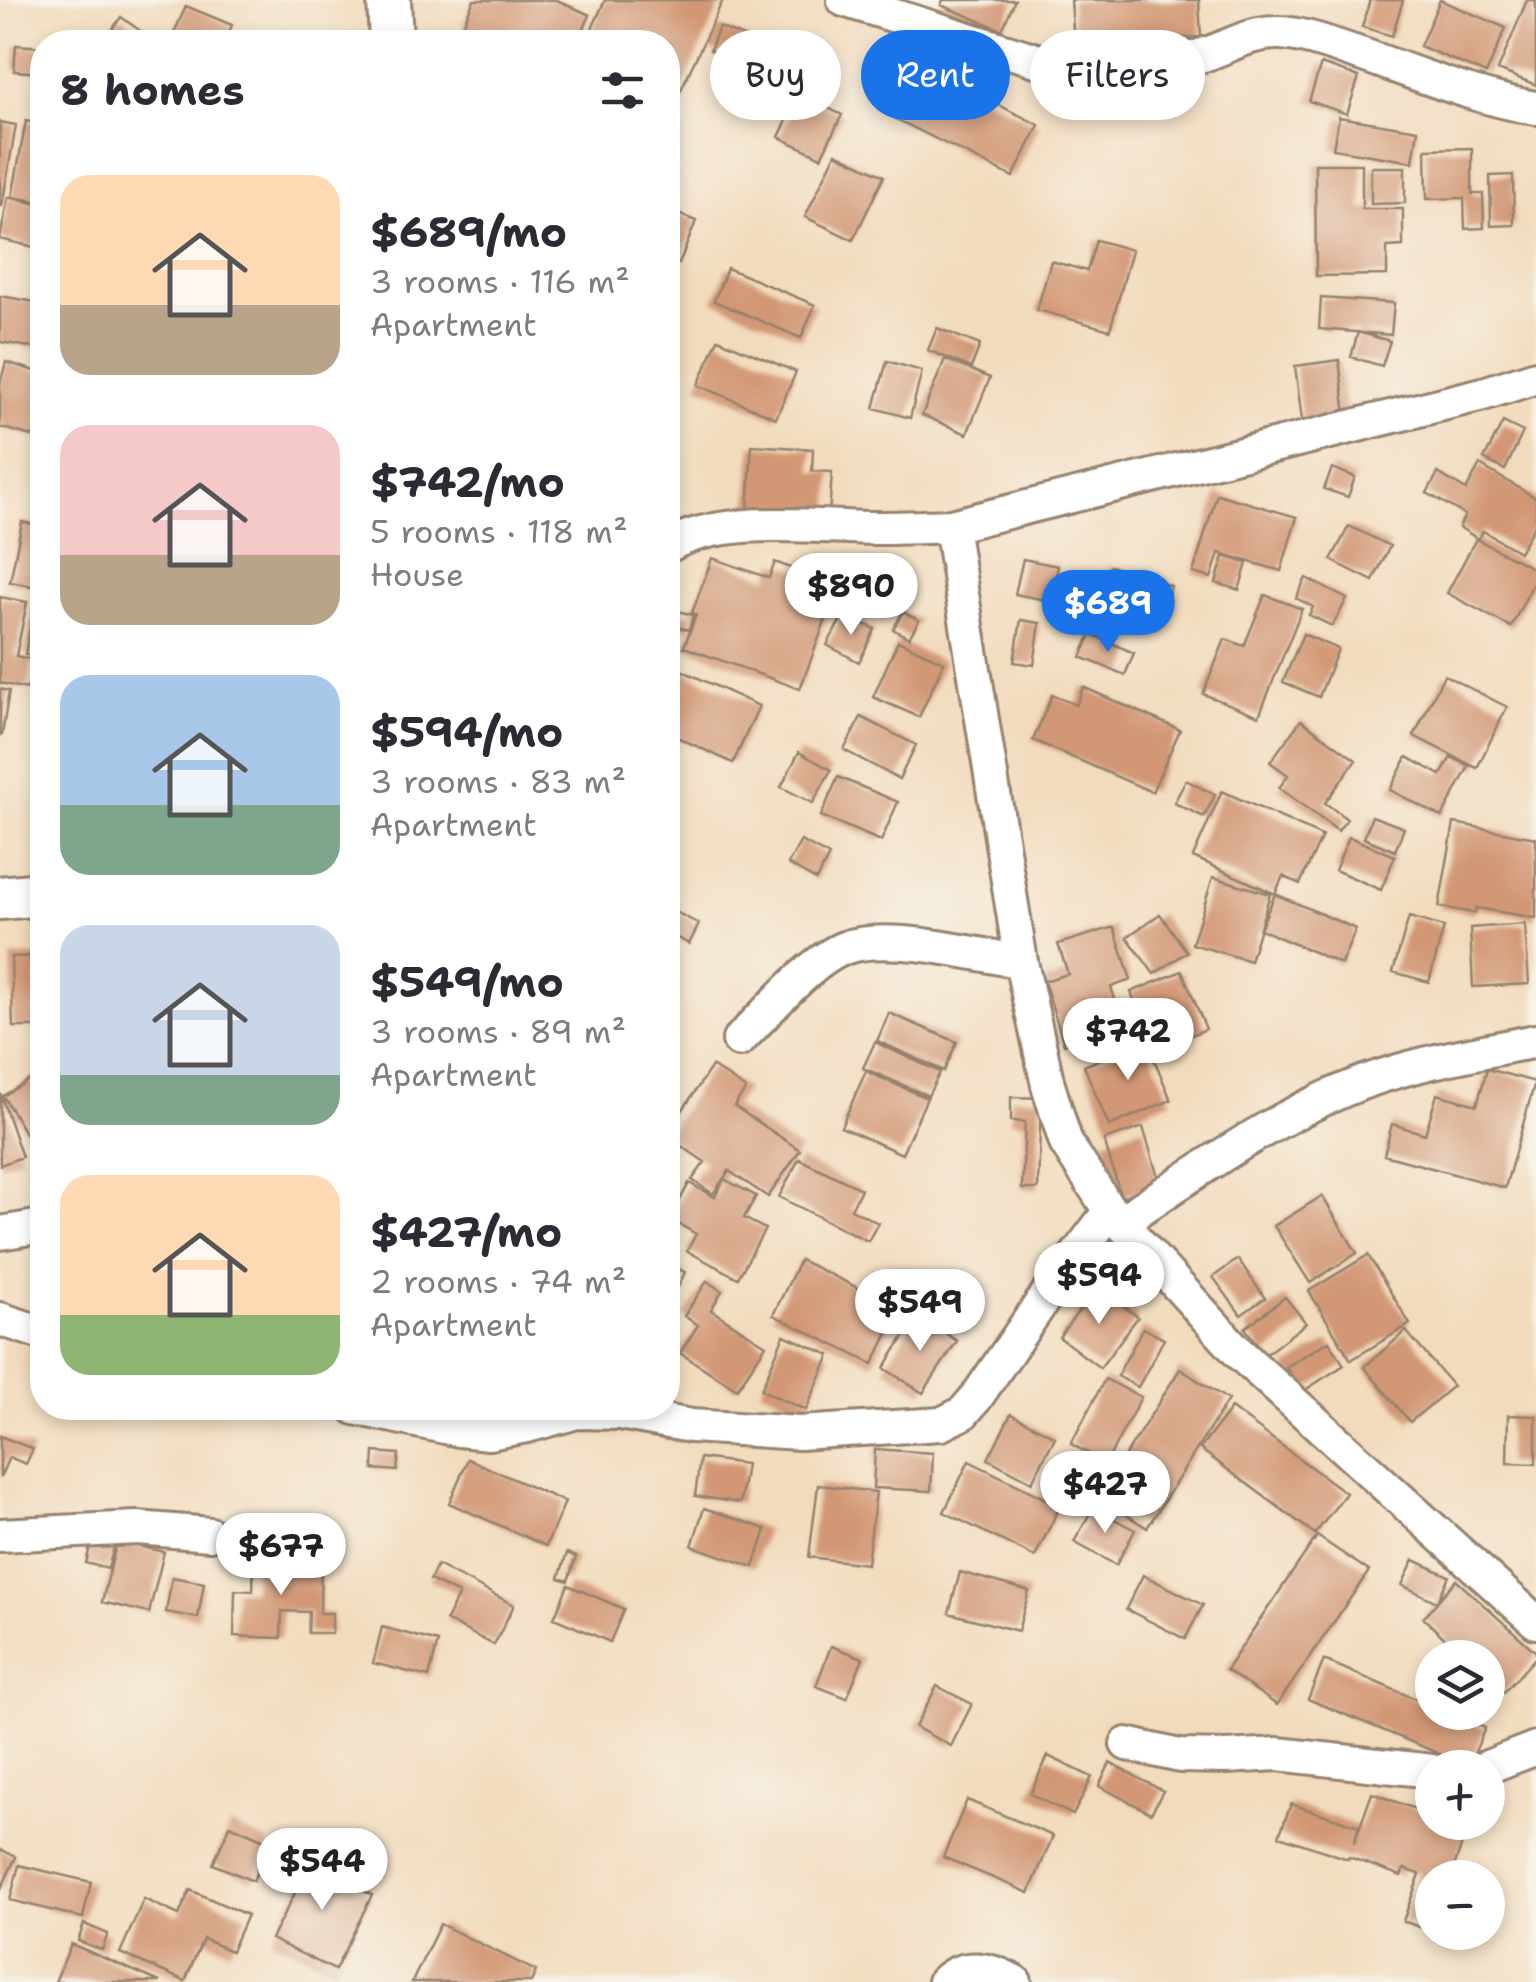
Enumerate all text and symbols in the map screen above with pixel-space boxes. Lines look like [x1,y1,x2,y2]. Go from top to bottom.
chip: Buy [710,30,841,120]
chip: Rent [861,30,1010,120]
chip: Filters [1030,30,1205,120]
text: 8 homes [60,62,245,118]
icon: filters [595,63,650,118]
text: $689/mo [370,204,567,260]
icon: home [140,215,260,335]
text: 3 rooms · 116 m² [370,260,630,303]
text: Apartment [370,303,537,346]
text: $742/mo [370,454,565,510]
icon: home [140,465,260,585]
text: 5 rooms · 118 m² [370,510,628,553]
text: House [370,553,464,596]
pin: $890 [792,553,910,638]
text: $890 [807,564,895,607]
pin: $689 [1049,570,1167,655]
text: $689 [1064,581,1152,624]
text: $594/mo [370,704,563,760]
icon: home [140,715,260,835]
text: 3 rooms · 83 m² [370,760,626,803]
text: Apartment [370,803,537,846]
text: $549/mo [370,954,564,1010]
icon: home [140,965,260,1085]
pin: $742 [1069,998,1187,1083]
text: $742 [1085,1009,1171,1052]
text: 3 rooms · 89 m² [370,1010,626,1053]
text: Apartment [370,1053,537,1096]
text: $427/mo [370,1204,562,1260]
icon: home [140,1215,260,1335]
pin: $594 [1040,1242,1158,1327]
text: $594 [1056,1253,1142,1296]
text: 2 rooms · 74 m² [370,1260,626,1303]
pin: $549 [861,1269,979,1354]
text: $549 [877,1280,963,1323]
text: Apartment [370,1303,537,1346]
pin: $427 [1046,1451,1164,1536]
text: $427 [1062,1462,1148,1505]
pin: $677 [222,1513,340,1598]
text: $677 [238,1524,324,1567]
map controls [1415,1640,1505,1950]
button: layers [1415,1640,1505,1730]
button: + [1415,1750,1505,1840]
pin: $544 [263,1828,381,1913]
text: $544 [279,1839,365,1882]
button: − [1415,1860,1505,1950]

